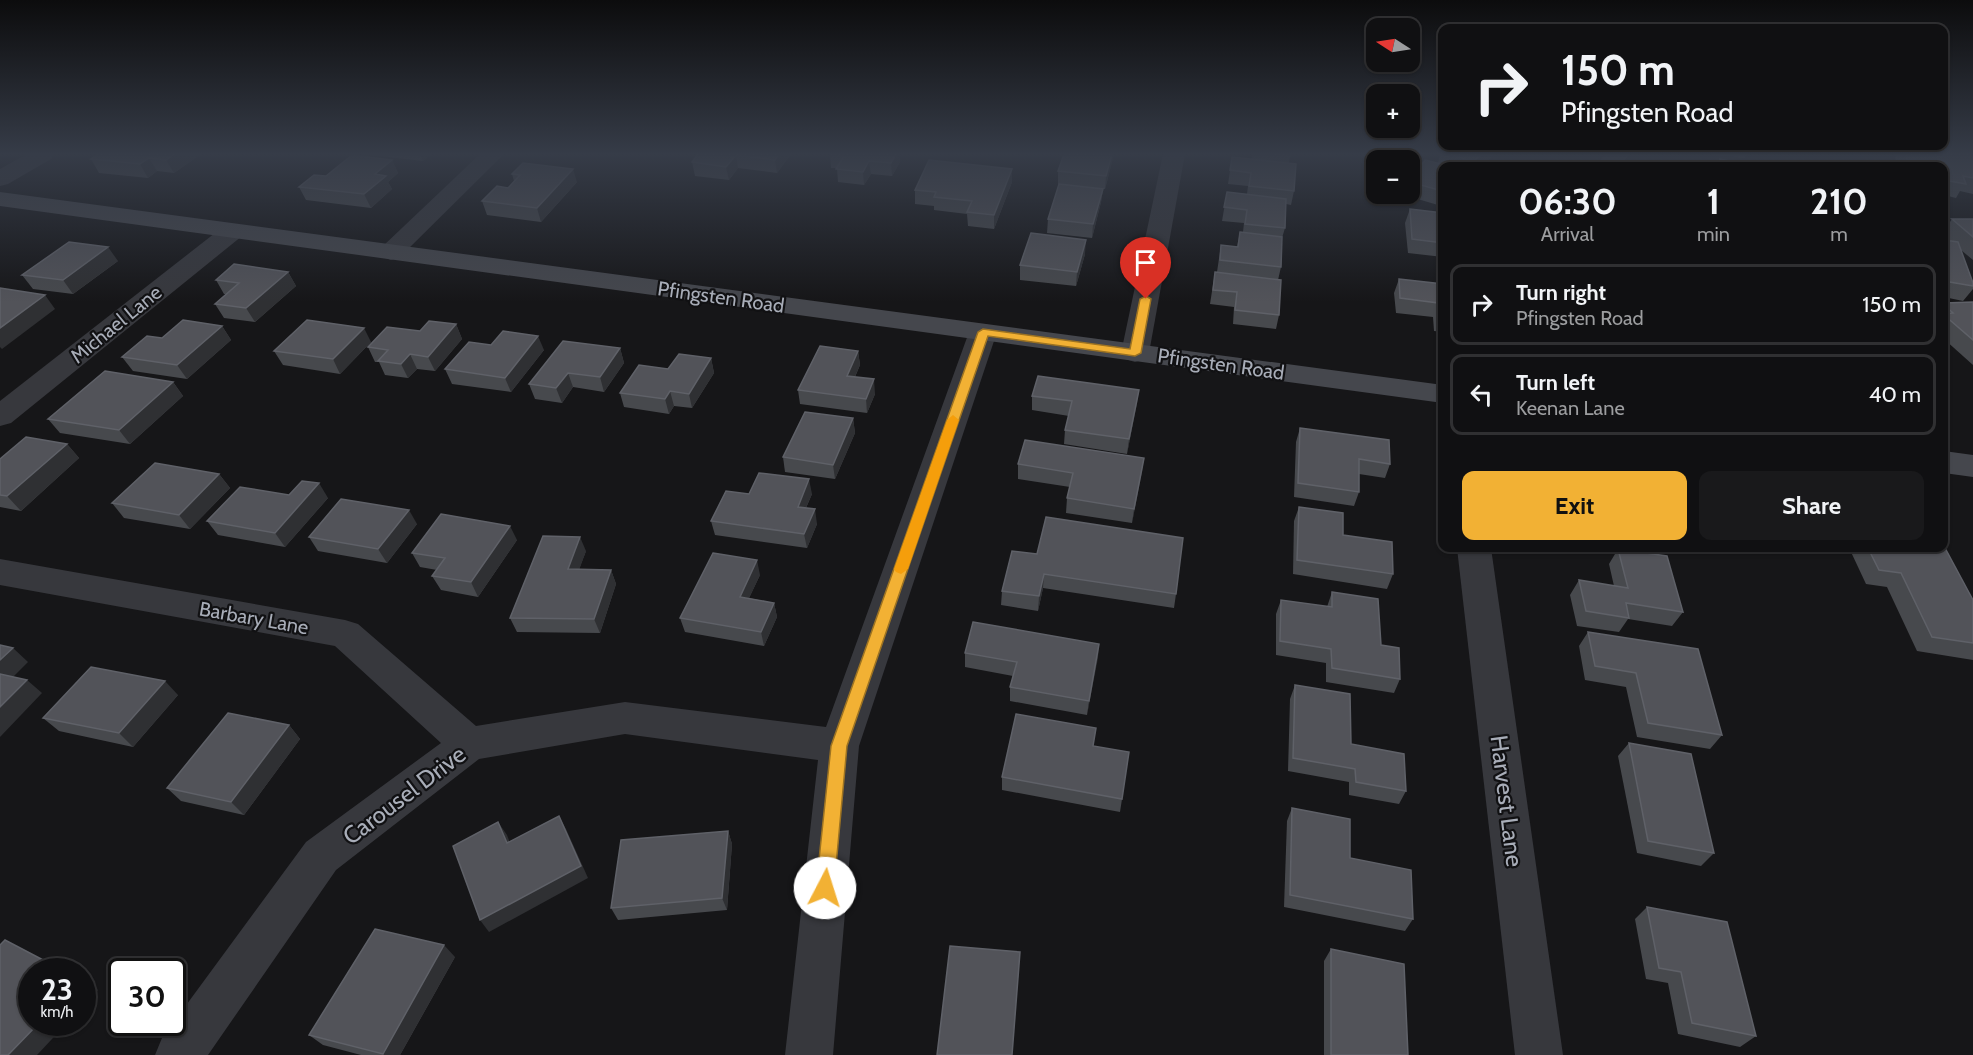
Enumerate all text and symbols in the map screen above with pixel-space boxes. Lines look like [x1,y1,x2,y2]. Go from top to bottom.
north arrow [1366,18,1420,72]
map controls [1366,18,1420,204]
text: 150 m [1561,44,1675,96]
icon: right [1462,48,1540,126]
button: + [1366,84,1420,138]
text: Pfingsten Road [1561,96,1733,129]
button: − [1366,150,1420,204]
text: 06:30 [1518,179,1617,223]
text: 1 [1707,179,1720,223]
text: 210 [1810,179,1868,223]
text: Arrival [1541,222,1594,246]
text: min [1697,222,1730,246]
text: m [1830,222,1848,246]
pin [1120,237,1171,299]
icon: arrive [1129,246,1162,279]
street label: Pfingsten Road [656,276,786,318]
text: Turn right [1516,279,1606,306]
street label: Michael Lane [66,280,166,368]
icon: right [1465,288,1498,321]
text: 150 m [1862,291,1921,318]
text: Pfingsten Road [1516,306,1644,330]
street label: Pfingsten Road [1156,343,1286,385]
text: Turn left [1516,369,1595,396]
icon: left [1465,378,1498,411]
text: 40 m [1869,381,1921,408]
text: Keenan Lane [1516,396,1625,420]
button: Exit [1462,471,1687,540]
button: Share [1699,471,1924,540]
street label: Barbary Lane [197,597,311,639]
street label: Harvest Lane [1485,734,1529,868]
street label: Carousel Drive [337,739,471,851]
position arrow [793,856,857,920]
speed limit sign: 30 [108,958,186,1036]
text: 23 [41,971,73,1008]
text: km/h [41,1003,73,1021]

